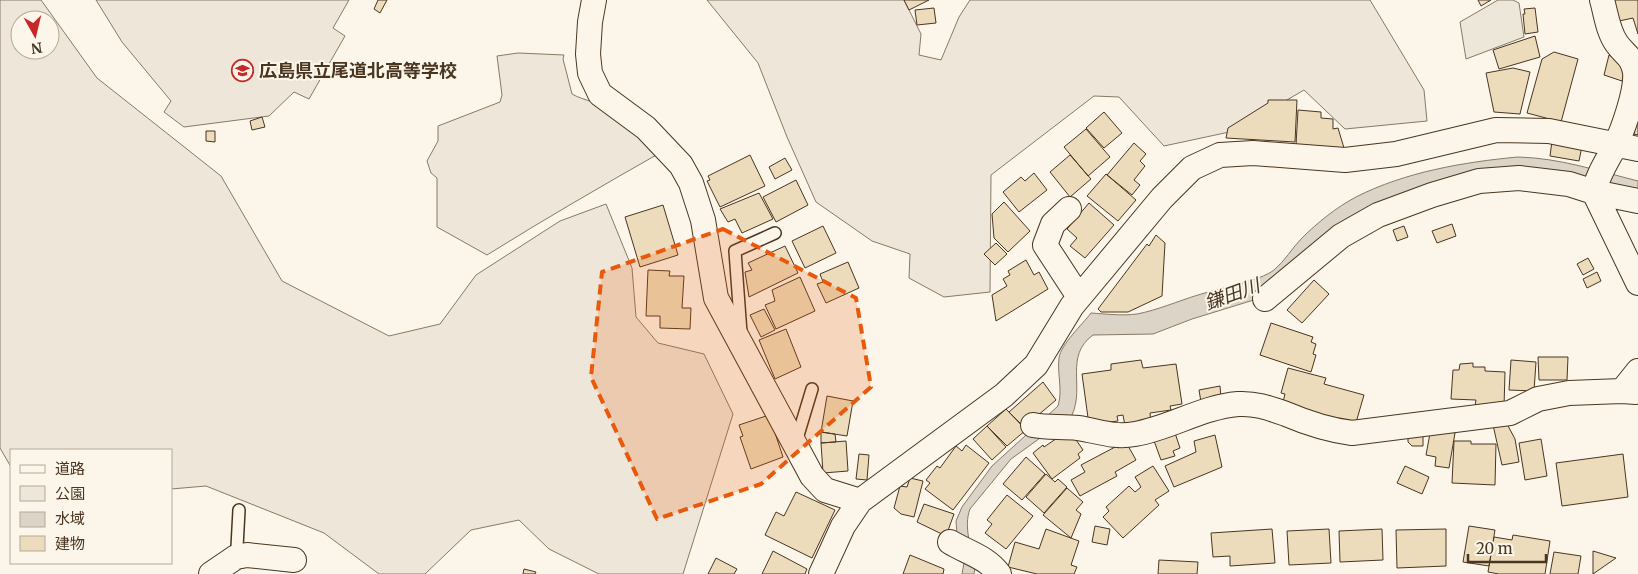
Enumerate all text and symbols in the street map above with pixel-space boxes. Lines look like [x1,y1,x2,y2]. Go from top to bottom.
north arrow [10,10,60,60]
text: N [30,38,44,58]
school or university icon: 広島県立尾道北高等学校 [231,59,255,83]
place label: 広島県立尾道北高等学校 [259,59,457,82]
water label: 鎌田川 [1201,272,1265,315]
legend [10,449,172,564]
text: 道路 [55,459,85,478]
text: 公園 [55,484,85,503]
text: 水域 [55,509,85,528]
scale bar [1468,532,1546,564]
text: 建物 [55,534,85,553]
text: 20 m [1476,539,1513,558]

